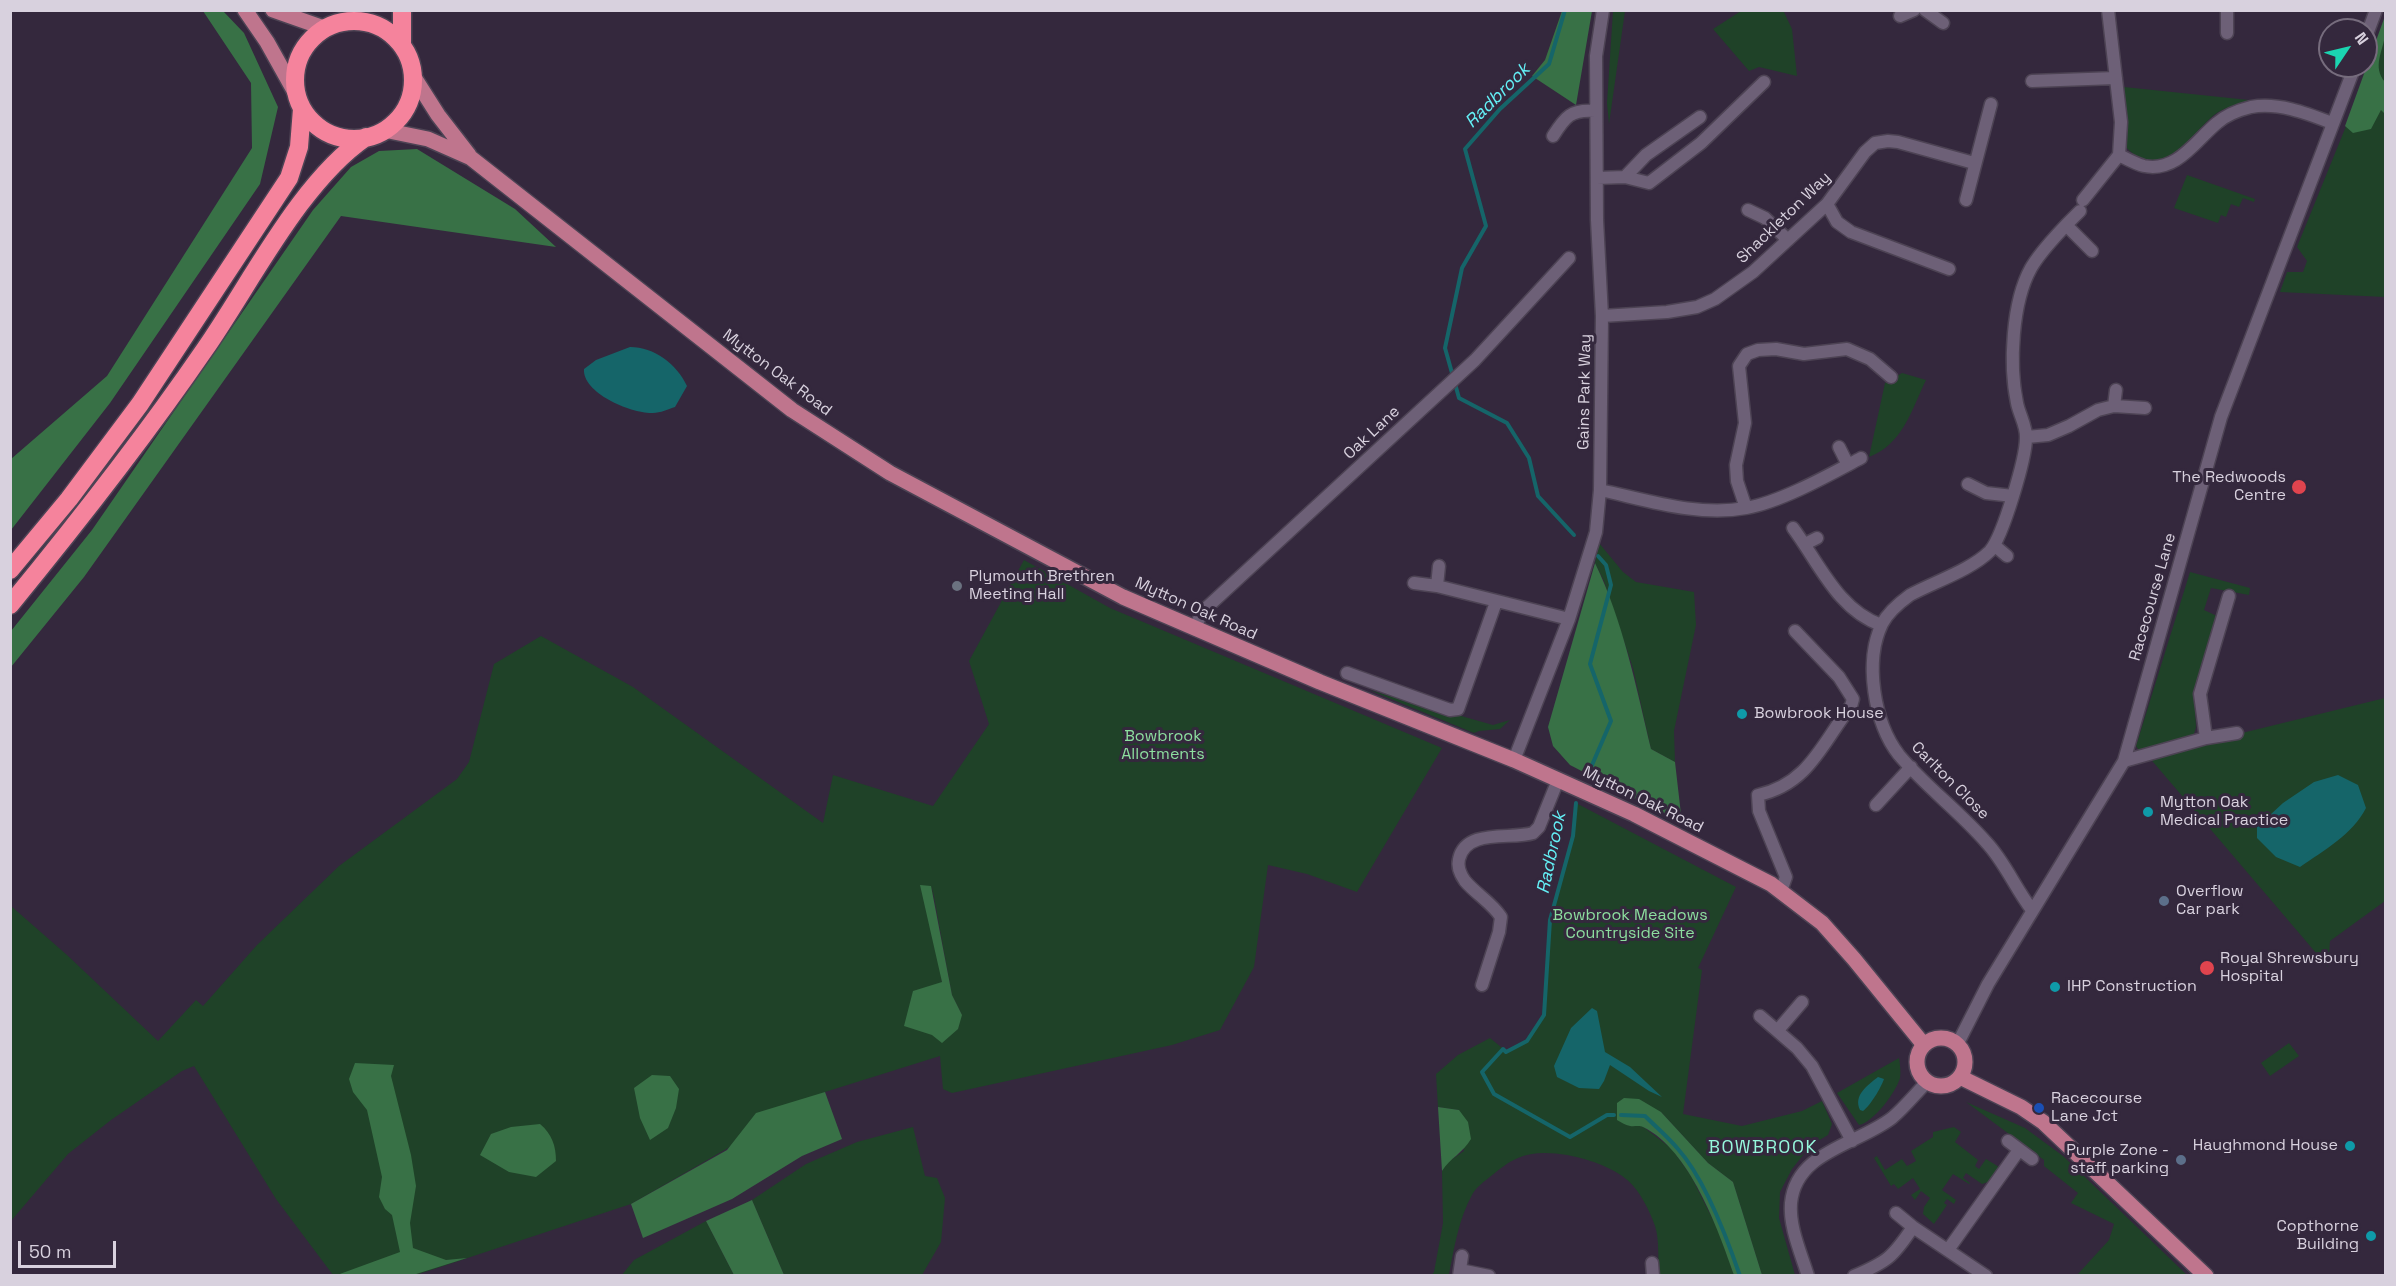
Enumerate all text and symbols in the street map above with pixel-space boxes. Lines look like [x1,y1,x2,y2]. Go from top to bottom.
north arrow [2318,18,2378,78]
text: N [2350,28,2373,49]
water label: Radbrook [1461,59,1535,133]
street label: Shackleton Way [1733,168,1835,268]
street label: Mytton Oak Road [719,326,835,420]
street label: Gains Park Way [1574,334,1596,450]
street label: Oak Lane [1340,402,1404,464]
place label: The Redwoods Centre [2172,468,2286,506]
marker: The Redwoods Centre [2290,478,2308,496]
street label: Racecourse Lane [2126,531,2180,663]
place label: Plymouth Brethren Meeting Hall [969,567,1115,605]
street label: Mytton Oak Road [1132,573,1260,645]
marker: Plymouth Brethren Meeting Hall [950,579,964,593]
place label: Bowbrook House [1754,704,1884,724]
marker: Bowbrook House [1735,707,1749,721]
park label: Bowbrook Allotments [1121,727,1205,765]
street label: Carlton Close [1907,738,1993,824]
street label: Mytton Oak Road [1580,762,1706,838]
place label: Mytton Oak Medical Practice [2160,793,2288,831]
marker: Mytton Oak Medical Practice [2141,805,2155,819]
water label: Radbrook [1533,810,1571,896]
place label: Overflow Car park [2176,882,2244,920]
marker: Overflow Car park [2157,894,2171,908]
park label: Bowbrook Meadows Countryside Site [1552,906,1708,944]
place label: Royal Shrewsbury Hospital [2220,949,2359,987]
marker: Royal Shrewsbury Hospital [2198,959,2216,977]
place label: IHP Construction [2067,977,2197,997]
marker: IHP Construction [2048,980,2062,994]
place label: Racecourse Lane Jct [2051,1089,2142,1127]
marker: Racecourse Lane Jct [2032,1101,2046,1115]
place label: Haughmond House [2193,1136,2338,1156]
district label: BOWBROOK [1708,1137,1818,1159]
marker: Haughmond House [2343,1139,2357,1153]
place label: Purple Zone - staff parking [2066,1141,2169,1179]
marker: Purple Zone - staff parking [2174,1153,2188,1167]
place label: Copthorne Building [2276,1217,2359,1255]
scale bar [21,1229,118,1267]
marker: Copthorne Building [2364,1229,2378,1243]
text: 50 m [29,1240,71,1263]

